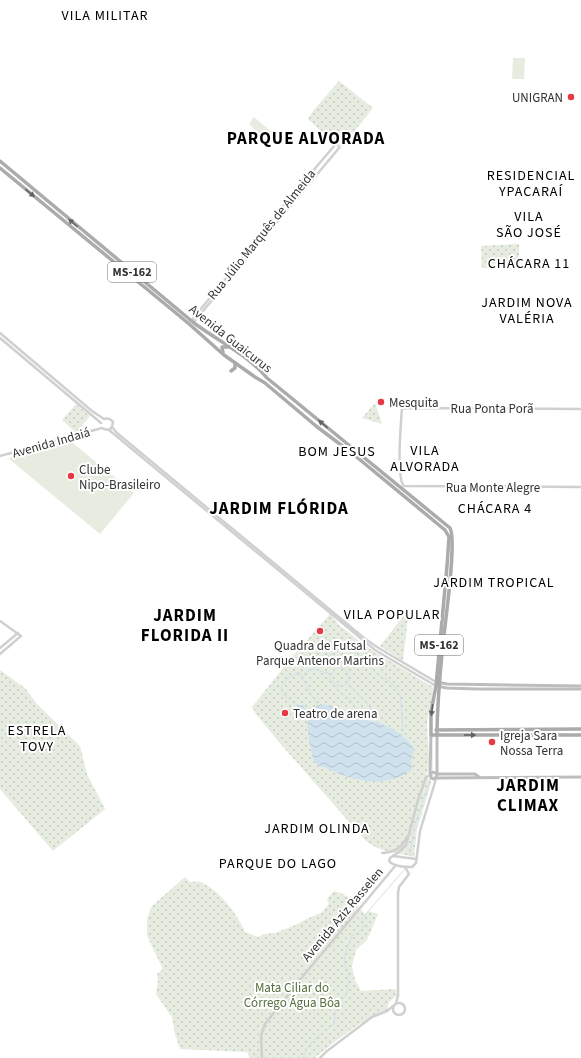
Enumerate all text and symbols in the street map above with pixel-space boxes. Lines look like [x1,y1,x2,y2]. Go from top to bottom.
district label: VILA MILITAR [62,6,149,26]
place label: UNIGRAN [512,89,563,107]
marker: UNIGRAN [566,92,576,102]
district label: PARQUE ALVORADA [227,127,385,151]
street label: Rua Júlio Marquês de Almeida [203,166,320,304]
district label: RESIDENCIAL YPACARAÍ [487,166,575,202]
one-way arrow [25,188,35,197]
district label: VILA SÃO JOSÉ [496,207,562,243]
one-way arrow [68,218,79,227]
district label: CHÁCARA 11 [488,254,570,274]
road number: MS-162 [108,262,156,282]
district label: JARDIM NOVA VALÉRIA [481,293,573,329]
street label: Avenida Guaicurus [185,301,276,377]
place label: Mesquita [389,394,439,412]
marker: Mesquita [376,397,386,407]
street label: Rua Ponta Porã [451,400,533,418]
one-way arrow [317,419,328,428]
street label: Avenida Indaiá [10,423,92,463]
district label: VILA ALVORADA [390,441,460,477]
district label: BOM JESUS [298,442,376,462]
place label: Clube Nipo-Brasileiro [79,461,160,494]
marker: Clube Nipo-Brasileiro [66,471,76,481]
street label: Rua Monte Alegre [446,479,540,497]
district label: JARDIM FLÓRIDA [209,497,349,521]
district label: CHÁCARA 4 [458,499,532,519]
district label: JARDIM TROPICAL [433,573,555,593]
district label: JARDIM FLORIDA II [141,604,229,648]
district label: VILA POPULAR [344,605,440,625]
marker: Quadra de Futsal Parque Antenor Martins [315,626,325,636]
road number: MS-162 [415,635,463,655]
place label: Quadra de Futsal Parque Antenor Martins [256,637,384,670]
one-way arrow [428,704,435,716]
place label: Teatro de arena [293,705,377,723]
marker: Teatro de arena [280,708,290,718]
district label: ESTRELA TOVY [8,721,66,757]
place label: Igreja Sara Nossa Terra [500,727,563,760]
one-way arrow [464,731,476,738]
marker: Igreja Sara Nossa Terra [487,737,497,747]
district label: JARDIM CLIMAX [496,774,560,818]
district label: JARDIM OLINDA [264,819,370,839]
district label: PARQUE DO LAGO [219,854,337,874]
street label: Avenida Aziz Rasselen [298,864,388,966]
park label: Mata Ciliar do Córrego Água Bôa [244,979,340,1012]

